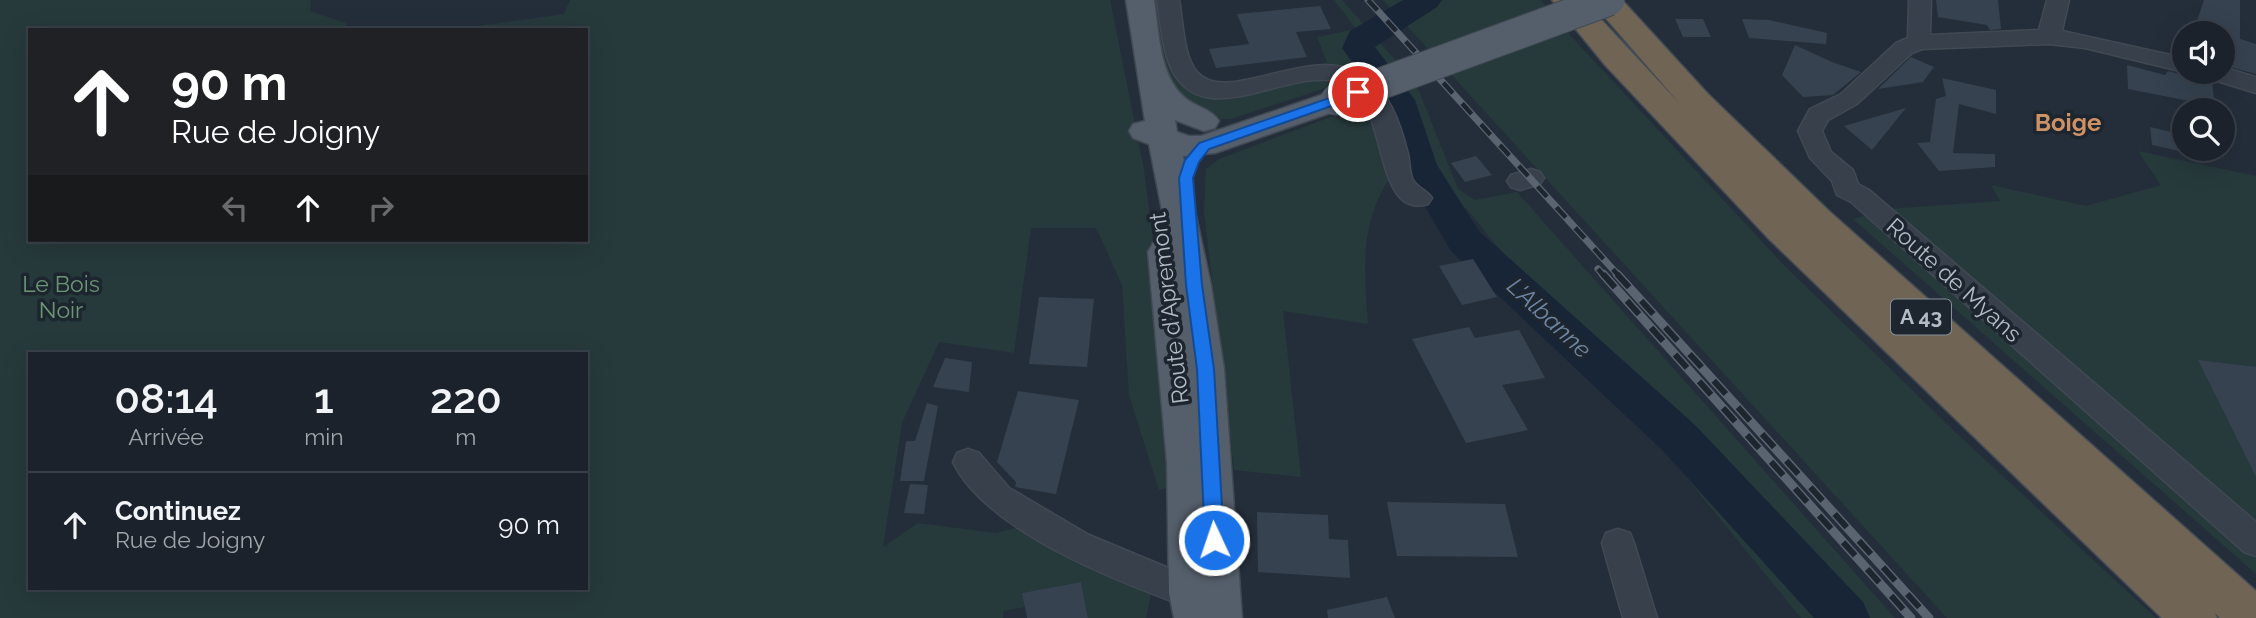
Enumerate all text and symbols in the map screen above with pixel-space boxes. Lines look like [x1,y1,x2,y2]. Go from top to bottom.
map controls [2172,21,2235,161]
button: sound [2172,21,2235,84]
text: 90 m [171,54,287,111]
icon: ahead [56,56,147,147]
pin [1328,62,1388,122]
icon: arrive [1339,73,1377,111]
button: search [2172,98,2235,161]
district label: Boige [2035,108,2101,137]
text: Rue de Joigny [171,113,380,150]
icon: left [216,189,254,227]
icon: ahead [289,189,327,227]
icon: right [362,189,400,227]
street label: Route d'Apremont [1143,210,1194,405]
street label: Route de Myans [1881,212,2027,347]
park label: Le Bois Noir [22,270,100,323]
water label: L'Albanne [1501,271,1597,364]
road number: A 43 [1891,300,1951,334]
text: 08:14 [114,374,218,423]
text: 1 [314,374,334,423]
text: 220 [430,374,502,423]
text: Arrivée [128,423,204,450]
text: min [304,423,344,450]
text: m [455,423,476,450]
text: Continuez [115,496,241,526]
position arrow [1177,503,1251,577]
icon: ahead [56,506,94,544]
text: 90 m [498,510,560,540]
text: Rue de Joigny [115,526,265,553]

